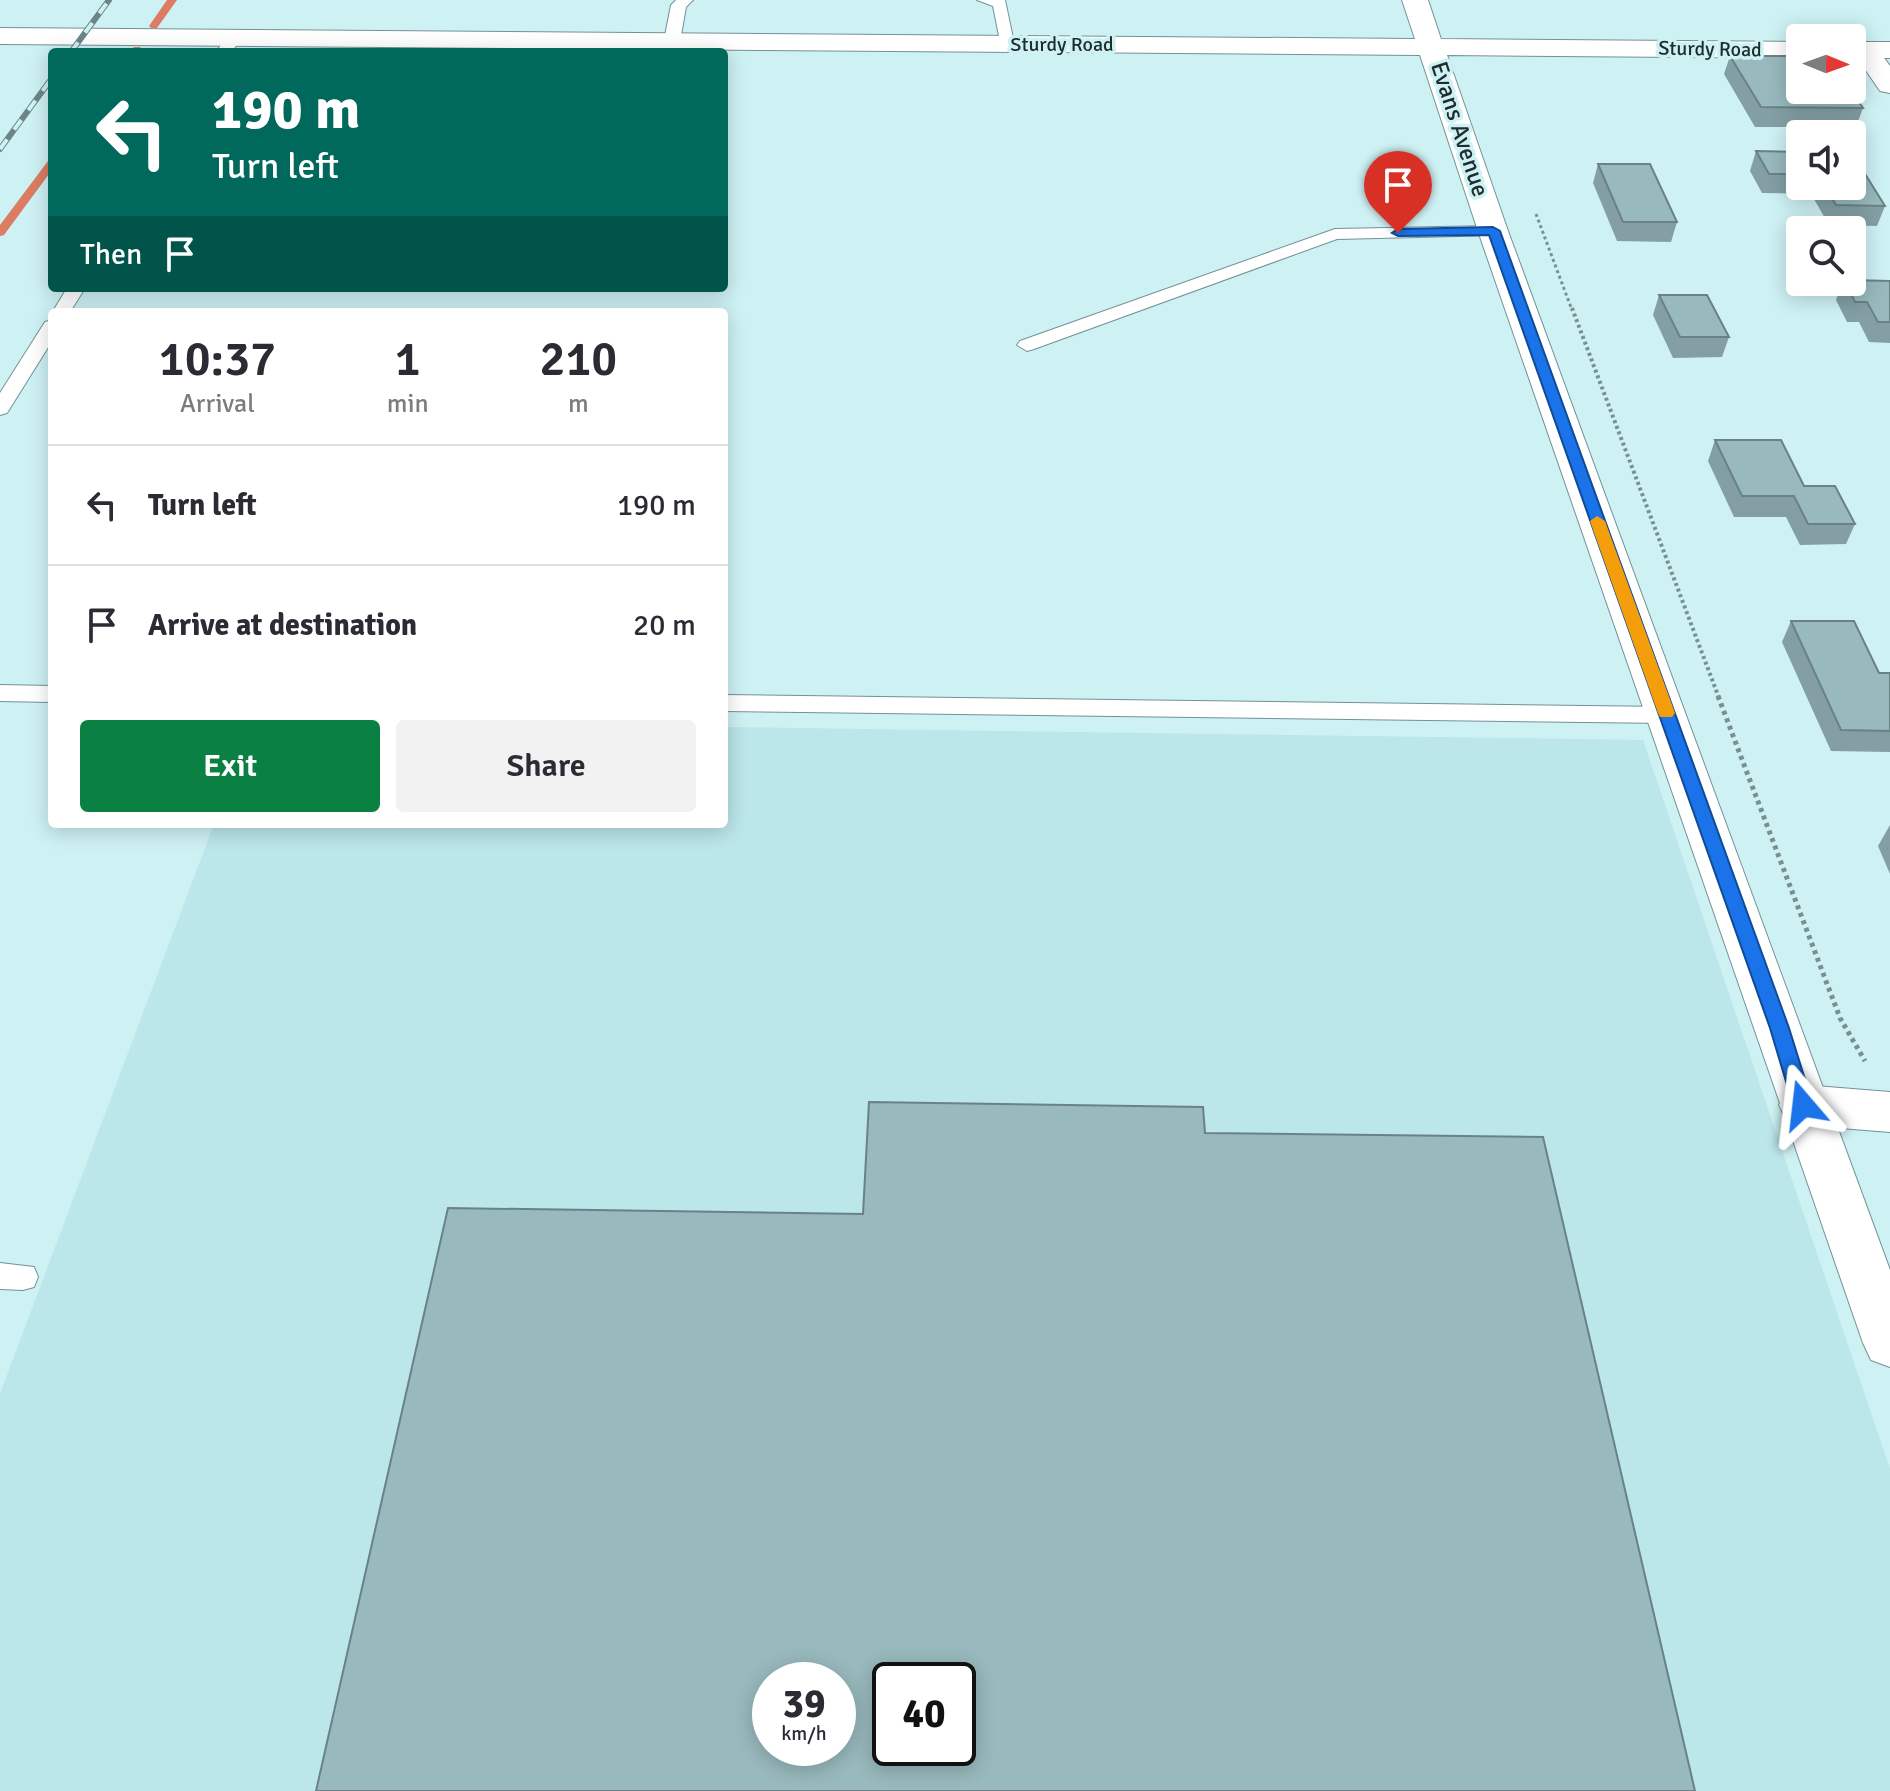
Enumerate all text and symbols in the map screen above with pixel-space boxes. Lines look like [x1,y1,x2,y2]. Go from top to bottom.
north arrow [1786,24,1866,104]
map controls [1786,24,1866,296]
street label: Sturdy Road [1010,32,1114,57]
street label: Sturdy Road [1658,36,1762,62]
street label: Evans Avenue [1424,58,1496,200]
text: 190 m [212,75,360,144]
icon: left [80,80,184,184]
button: sound [1786,120,1866,200]
text: Turn left [212,144,339,189]
pin [1364,151,1432,233]
icon: arrive [1376,163,1420,207]
button: search [1786,216,1866,296]
icon: arrive [158,232,202,276]
text: Then [80,236,142,273]
text: 10:37 [159,330,276,389]
text: 1 [395,330,421,389]
text: 210 [539,330,617,389]
text: Arrival [180,388,255,420]
text: min [387,388,429,420]
text: m [568,388,589,420]
icon: left [80,483,124,527]
text: Turn left [148,487,257,524]
text: 190 m [617,487,696,524]
icon: arrive [80,603,124,647]
text: Arrive at destination [148,607,417,644]
text: 20 m [633,607,696,644]
button: Exit [80,720,380,812]
button: Share [396,720,696,812]
position arrow [1761,1063,1845,1147]
speed limit sign: 40 [872,1662,976,1766]
text: 39 [782,1679,826,1729]
text: km/h [781,1721,827,1746]

